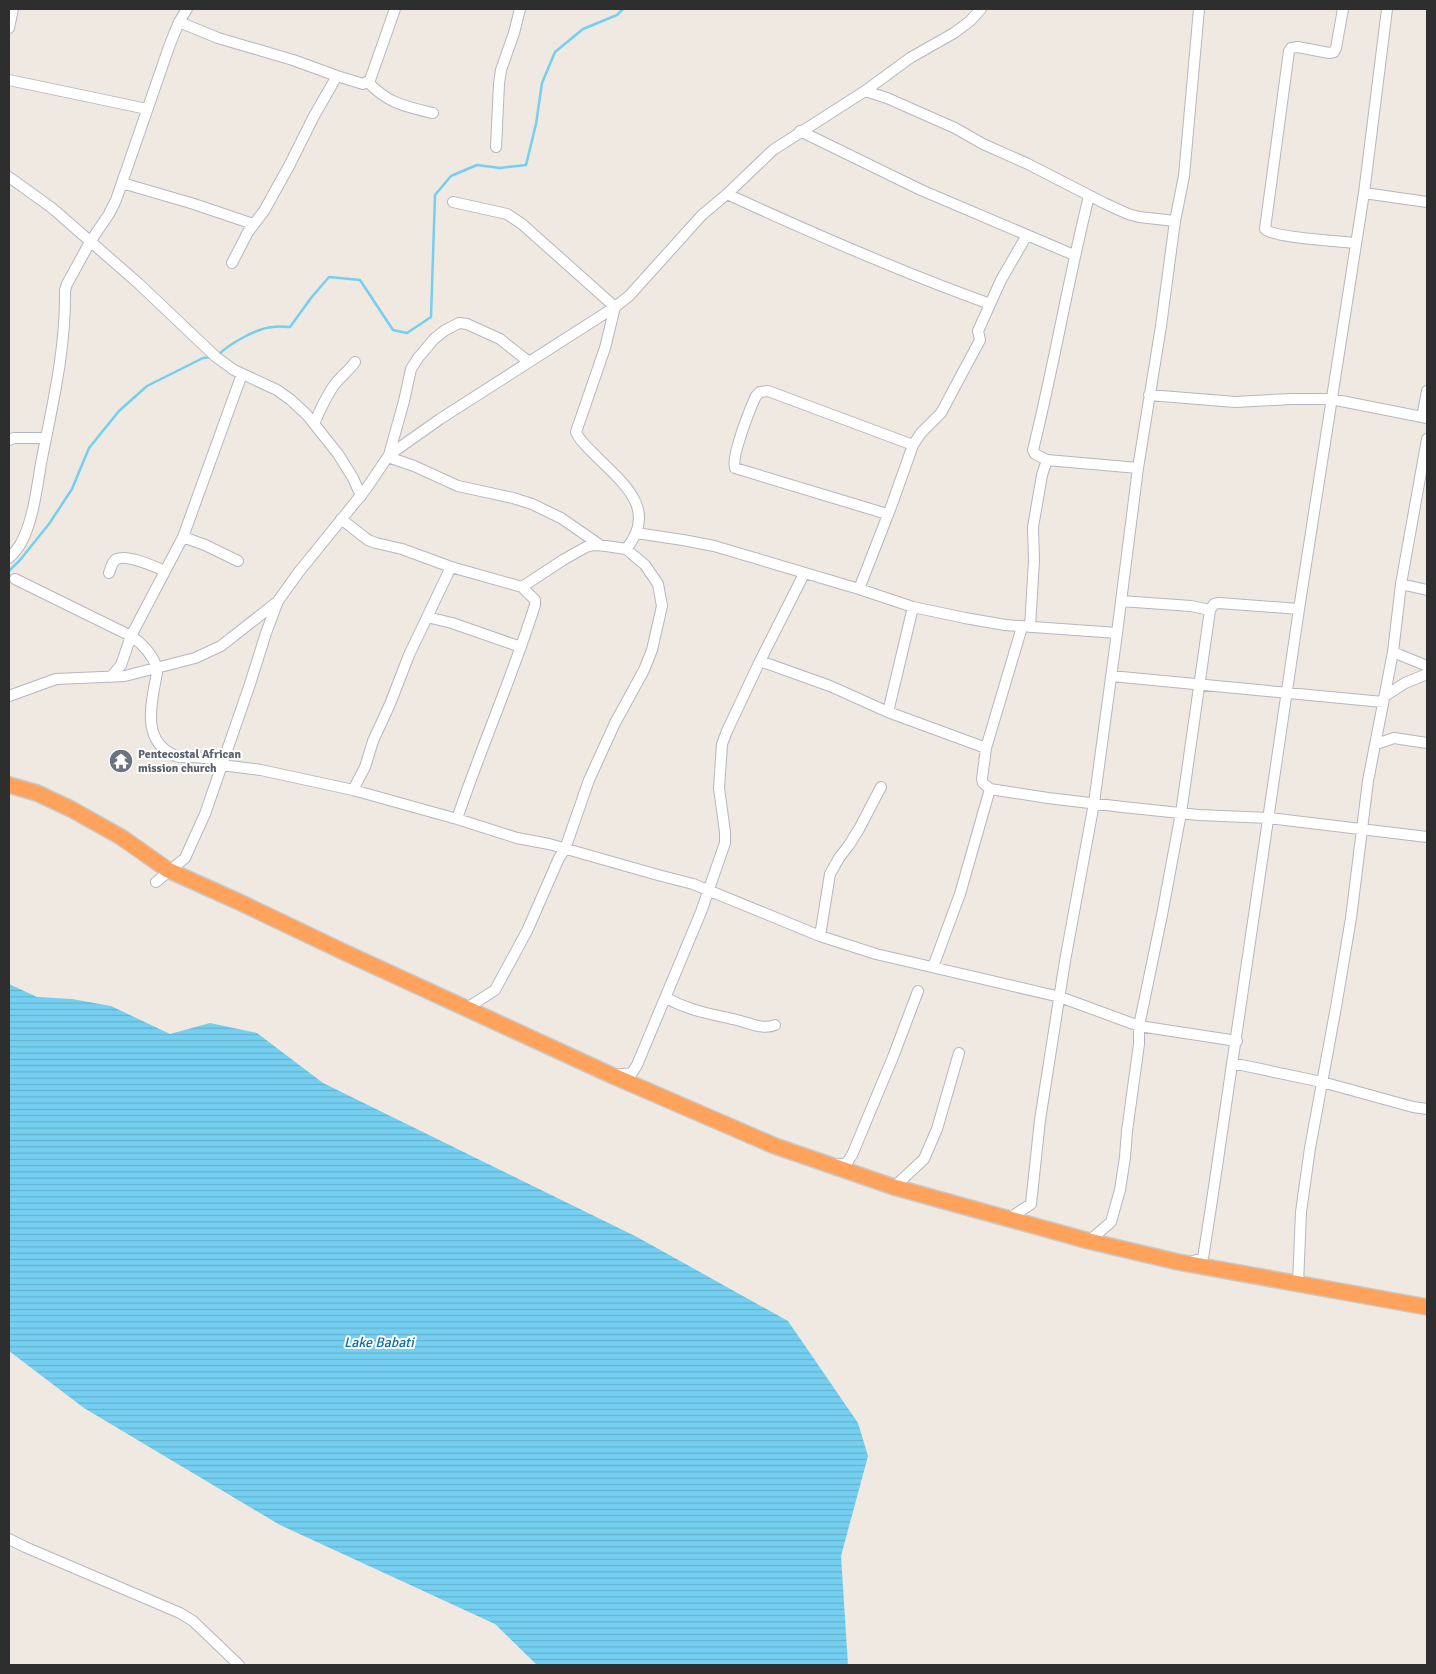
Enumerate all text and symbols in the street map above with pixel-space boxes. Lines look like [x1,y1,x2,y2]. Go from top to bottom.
place label: Pentecostal African mission church [138,747,241,776]
temple icon: Pentecostal African mission church [108,748,134,774]
water label: Lake Babati [344,1334,415,1351]

